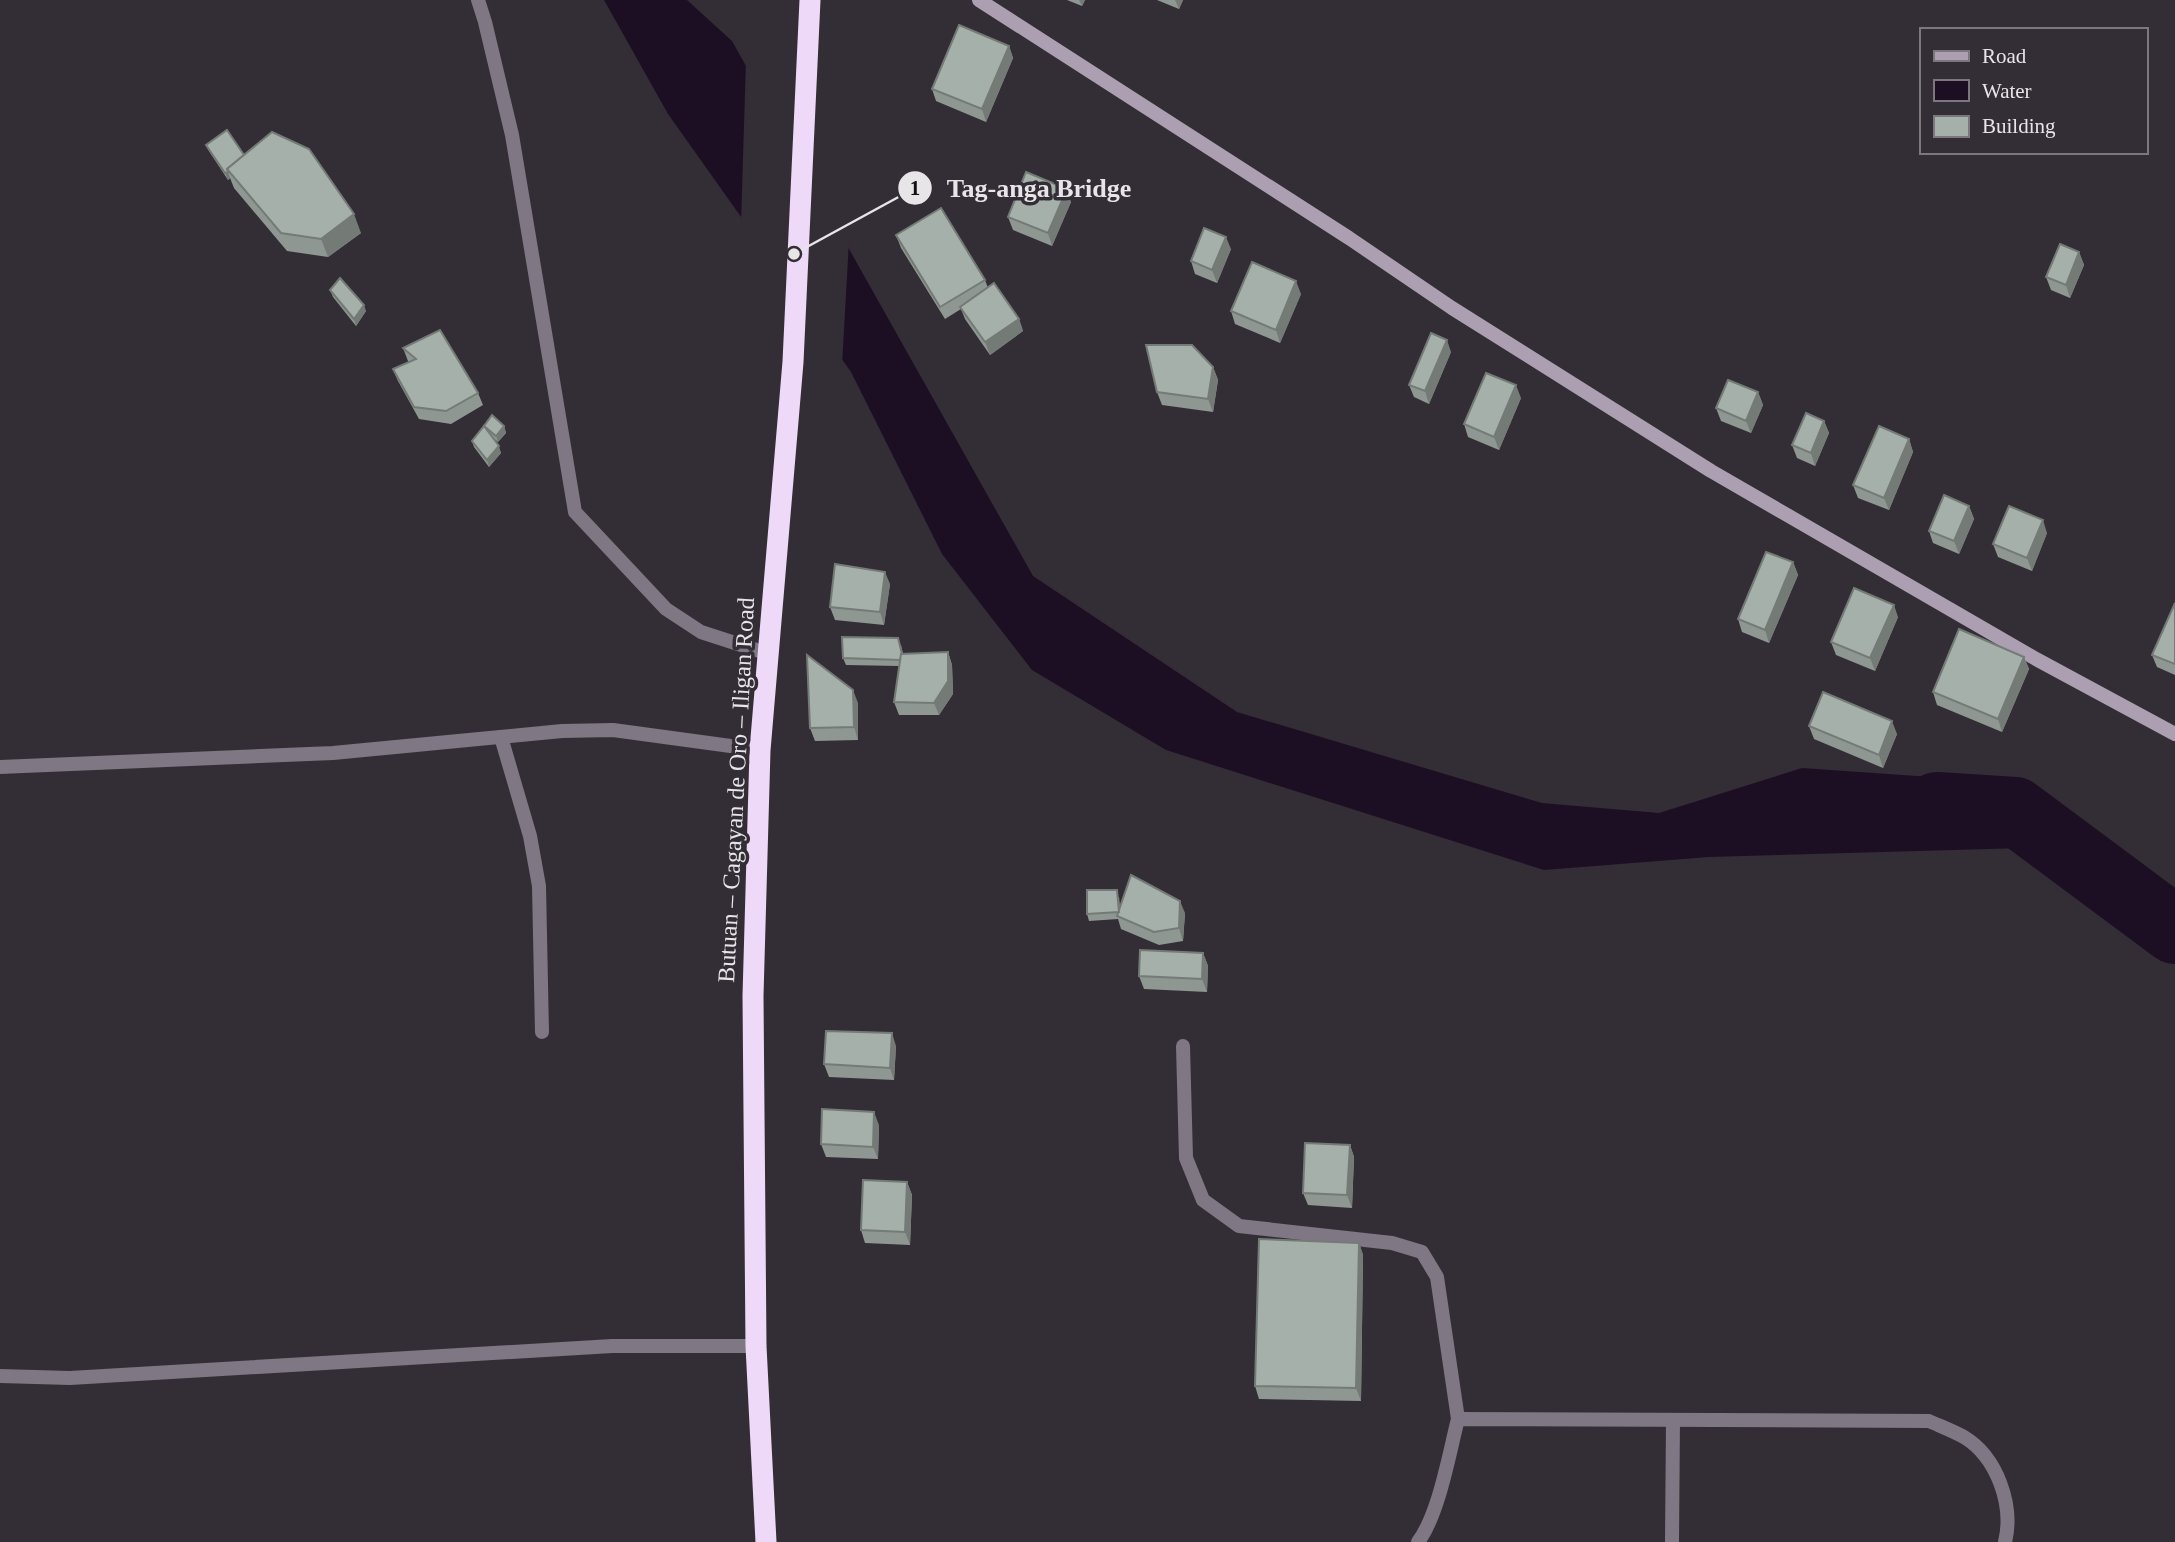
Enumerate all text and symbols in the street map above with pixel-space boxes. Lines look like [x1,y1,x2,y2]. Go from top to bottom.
legend [1920,28,2147,154]
text: Road [1982,44,2027,68]
text: Water [1982,79,2032,103]
text: Building [1982,114,2056,138]
callout: Tag-anga Bridge [897,164,1145,211]
text: Tag-anga Bridge [947,174,1131,203]
text: 1 [910,176,920,200]
street label: Butuan – Cagayan de Oro – Iligan Road [713,597,759,983]

